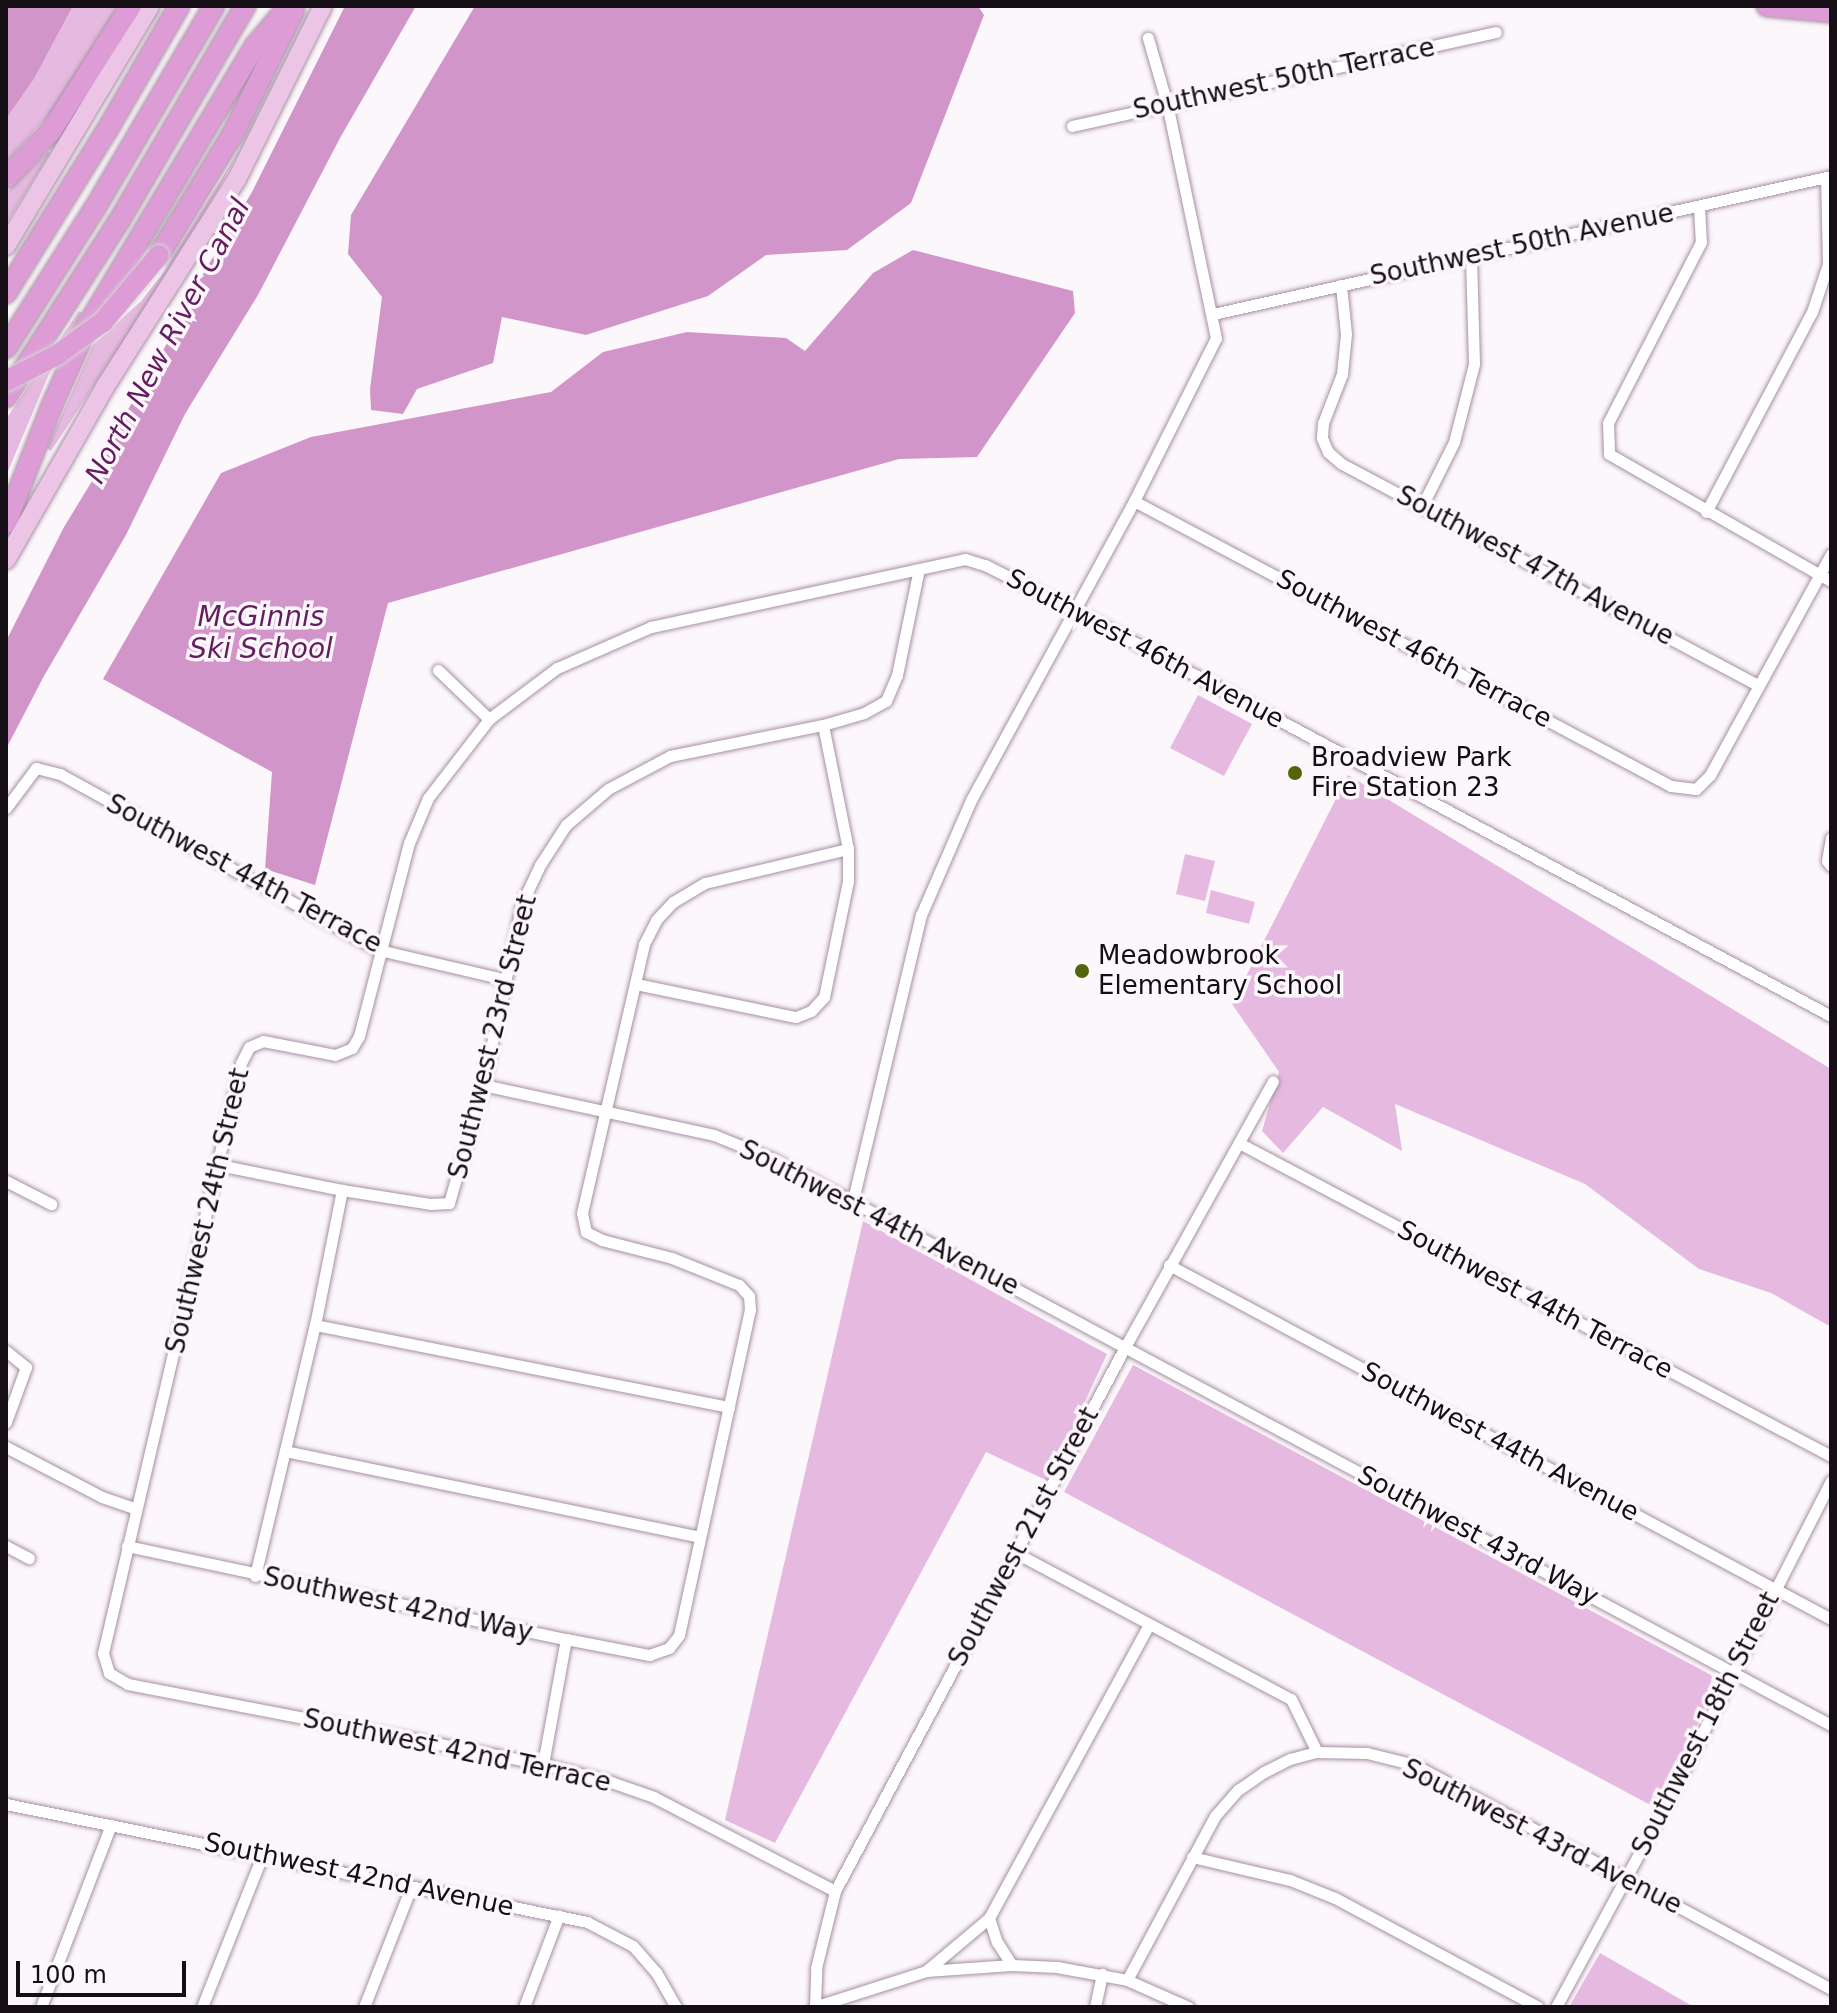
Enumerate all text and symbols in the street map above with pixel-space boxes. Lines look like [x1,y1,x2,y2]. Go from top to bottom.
street label: Southwest 50th Terrace [1130,32,1438,126]
water label: North New River Canal [79,193,257,489]
street label: Southwest 50th Avenue [1367,198,1677,292]
street label: Southwest 47th Avenue [1391,480,1679,652]
street label: Southwest 46th Avenue [1001,563,1289,735]
street label: Southwest 46th Terrace [1271,563,1557,735]
water label: McGinnis Ski School [189,600,333,666]
place label: Broadview Park Fire Station 23 [1311,742,1512,804]
marker: Broadview Park Fire Station 23 [1286,764,1304,782]
street label: Southwest 44th Terrace [101,788,387,960]
street label: Southwest 23rd Street [443,892,543,1182]
place label: Meadowbrook Elementary School [1098,940,1342,1002]
marker: Meadowbrook Elementary School [1073,962,1091,980]
street label: Southwest 24th Street [160,1065,256,1357]
street label: Southwest 44th Avenue [734,1134,1024,1302]
street label: Southwest 44th Terrace [1392,1214,1678,1386]
street label: Southwest 44th Avenue [1356,1356,1644,1528]
street label: Southwest 21st Street [942,1402,1106,1672]
street label: Southwest 43rd Way [1352,1459,1604,1613]
street label: Southwest 42nd Way [260,1561,536,1649]
street label: Southwest 18th Street [1626,1587,1786,1861]
street label: Southwest 42nd Terrace [300,1703,614,1799]
street label: Southwest 43rd Avenue [1397,1753,1687,1921]
street label: Southwest 42nd Avenue [201,1827,517,1923]
scale bar [20,1945,190,1995]
text: 100 m [30,1961,107,1989]

